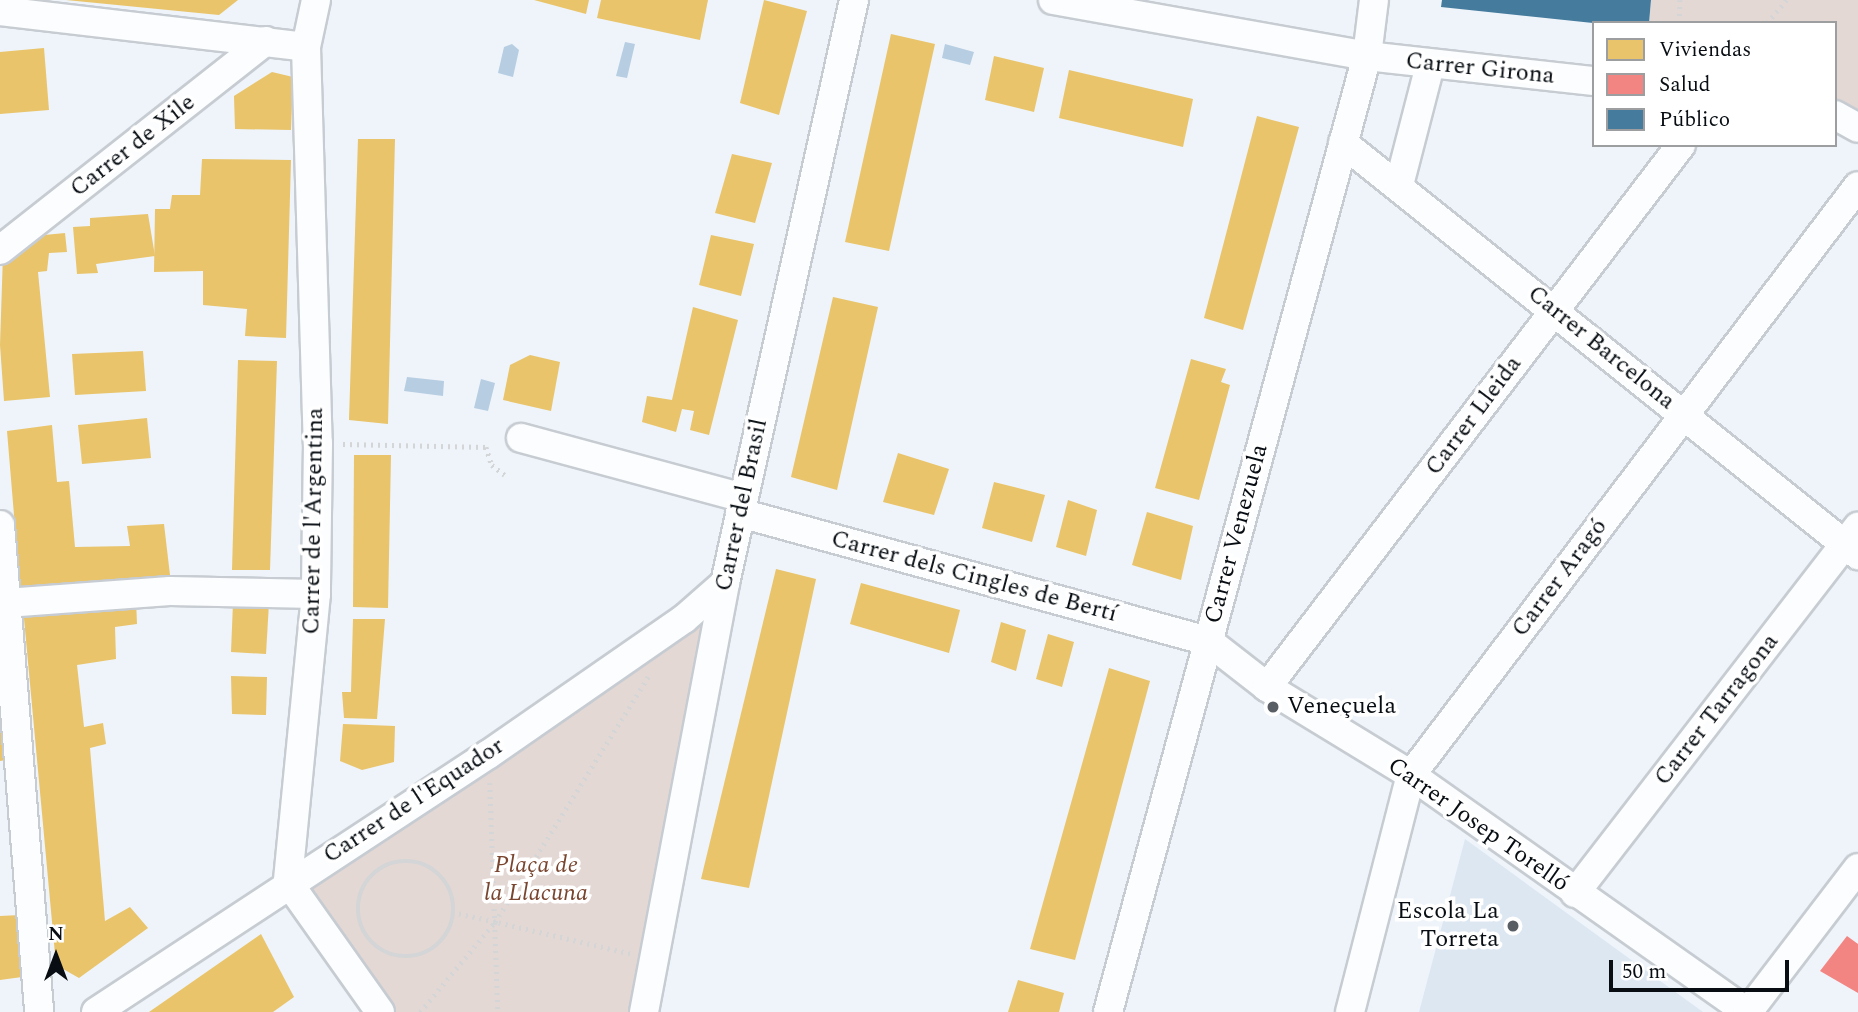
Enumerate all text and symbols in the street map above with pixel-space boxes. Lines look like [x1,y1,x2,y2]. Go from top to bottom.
legend [1592,21,1837,147]
text: Viviendas [1659,34,1751,66]
street label: Carrer Girona [1404,47,1556,91]
text: Salud [1659,69,1710,101]
street label: Carrer de Xile [65,88,201,204]
text: Público [1659,104,1730,136]
street label: Carrer Barcelona [1522,280,1680,416]
street label: Carrer Lleida [1420,351,1528,481]
street label: Carrer de l'Argentina [298,407,330,635]
street label: Carrer del Brasil [710,416,774,594]
street label: Carrer Venezuela [1199,441,1275,627]
street label: Carrer Aragó [1506,513,1614,643]
street label: Carrer dels Cingles de Bertí [828,525,1120,629]
street label: Carrer Tarragona [1649,628,1785,792]
place label: Veneçuela [1287,693,1396,721]
marker: Veneçuela [1265,699,1281,715]
street label: Carrer de l'Equador [318,732,510,870]
street label: Carrer Josep Torelló [1382,752,1574,898]
park label: Plaça de la Llacuna [484,852,588,908]
place label: Escola La Torreta [1397,898,1499,954]
marker: Escola La Torreta [1505,918,1521,934]
text: N [48,920,64,949]
north arrow [21,921,91,991]
scale bar [1613,946,1793,990]
text: 50 m [1622,956,1666,988]

